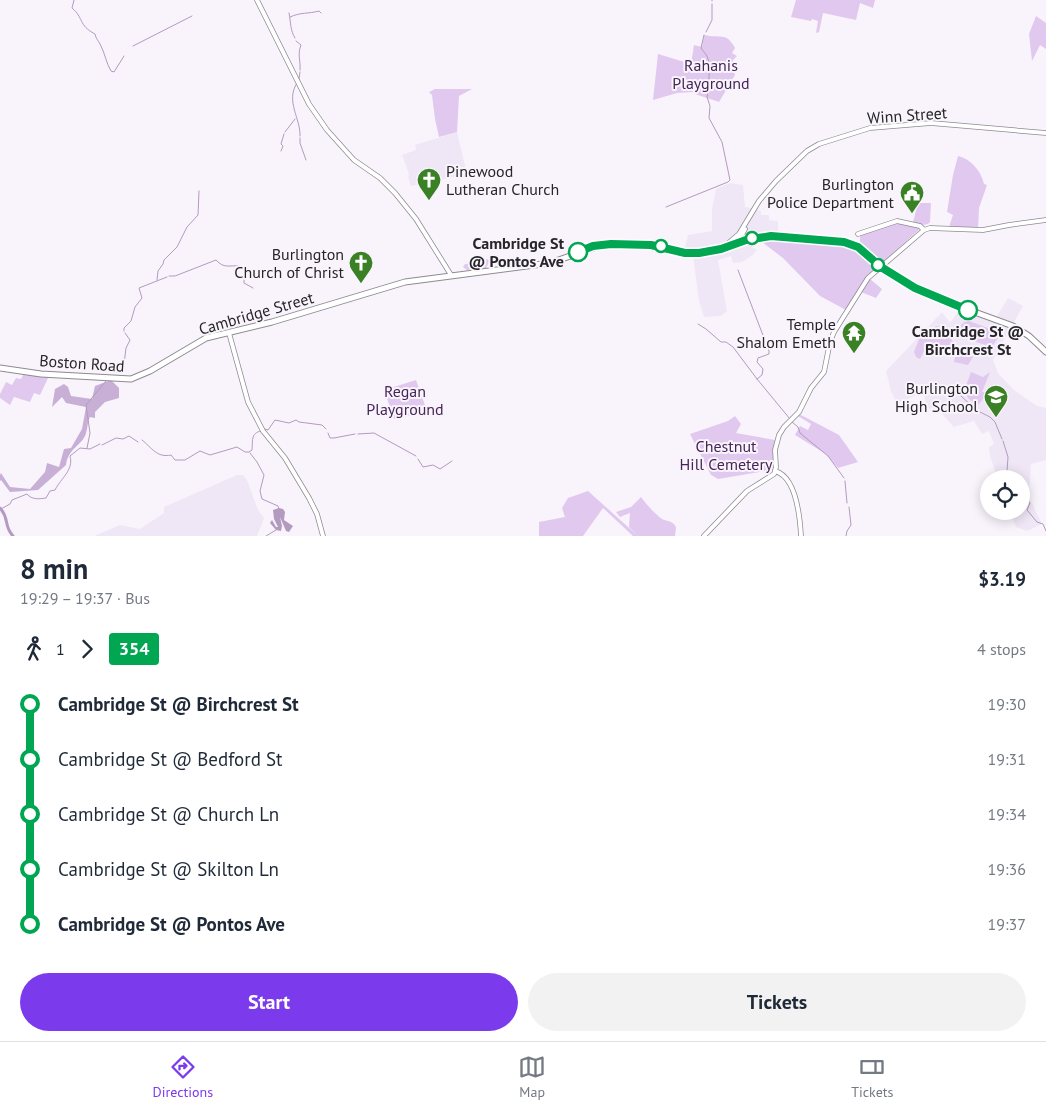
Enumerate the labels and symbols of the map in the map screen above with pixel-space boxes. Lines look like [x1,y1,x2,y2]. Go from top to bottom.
park label: Rahanis Playground [672,55,750,93]
street label: Winn Street [866,102,948,128]
place label: Pinewood Lutheran Church [446,161,559,199]
church icon: Pinewood Lutheran Church [416,167,442,201]
place label: Burlington Police Department [767,174,895,212]
public building icon: Burlington Police Department [899,180,925,214]
unlabelled marker [745,231,759,245]
place label: Cambridge St @ Pontos Ave [468,233,564,271]
unlabelled marker [654,239,668,253]
marker: Cambridge St @ Pontos Ave [568,242,588,262]
place label: Burlington Church of Christ [234,244,345,282]
church icon: Burlington Church of Christ [348,250,374,284]
unlabelled marker [871,258,885,272]
street label: Cambridge Street [196,287,316,339]
marker: Cambridge St @ Birchcrest St [958,300,978,320]
place label: Temple Shalom Emeth [736,314,836,352]
temple icon: Temple Shalom Emeth [841,320,867,354]
place label: Cambridge St @ Birchcrest St [912,321,1024,359]
street label: Boston Road [39,350,125,376]
place label: Burlington High School [895,378,978,416]
park label: Regan Playground [366,381,444,419]
school or university icon: Burlington High School [983,384,1009,418]
park label: Chestnut Hill Cemetery [680,436,773,474]

